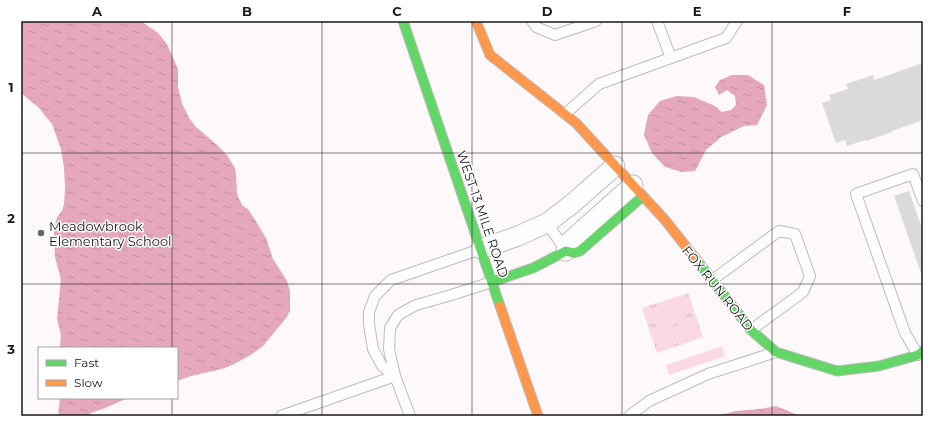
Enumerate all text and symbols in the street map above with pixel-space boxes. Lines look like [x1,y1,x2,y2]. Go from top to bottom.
text: A [91,3,103,19]
text: B [242,3,252,19]
text: C [392,3,402,19]
text: D [542,3,553,19]
text: E [693,3,702,19]
text: F [843,3,851,19]
text: 1 [8,79,14,95]
street label: WEST 13 MILE ROAD [454,148,512,280]
text: 2 [7,210,15,226]
place label: Meadowbrook Elementary School [49,218,172,249]
marker: Meadowbrook Elementary School [36,228,46,238]
street label: FOX RUN ROAD [679,242,757,334]
text: 3 [6,341,15,357]
legend [38,347,178,399]
text: Fast [74,355,99,370]
text: Slow [74,375,103,390]

